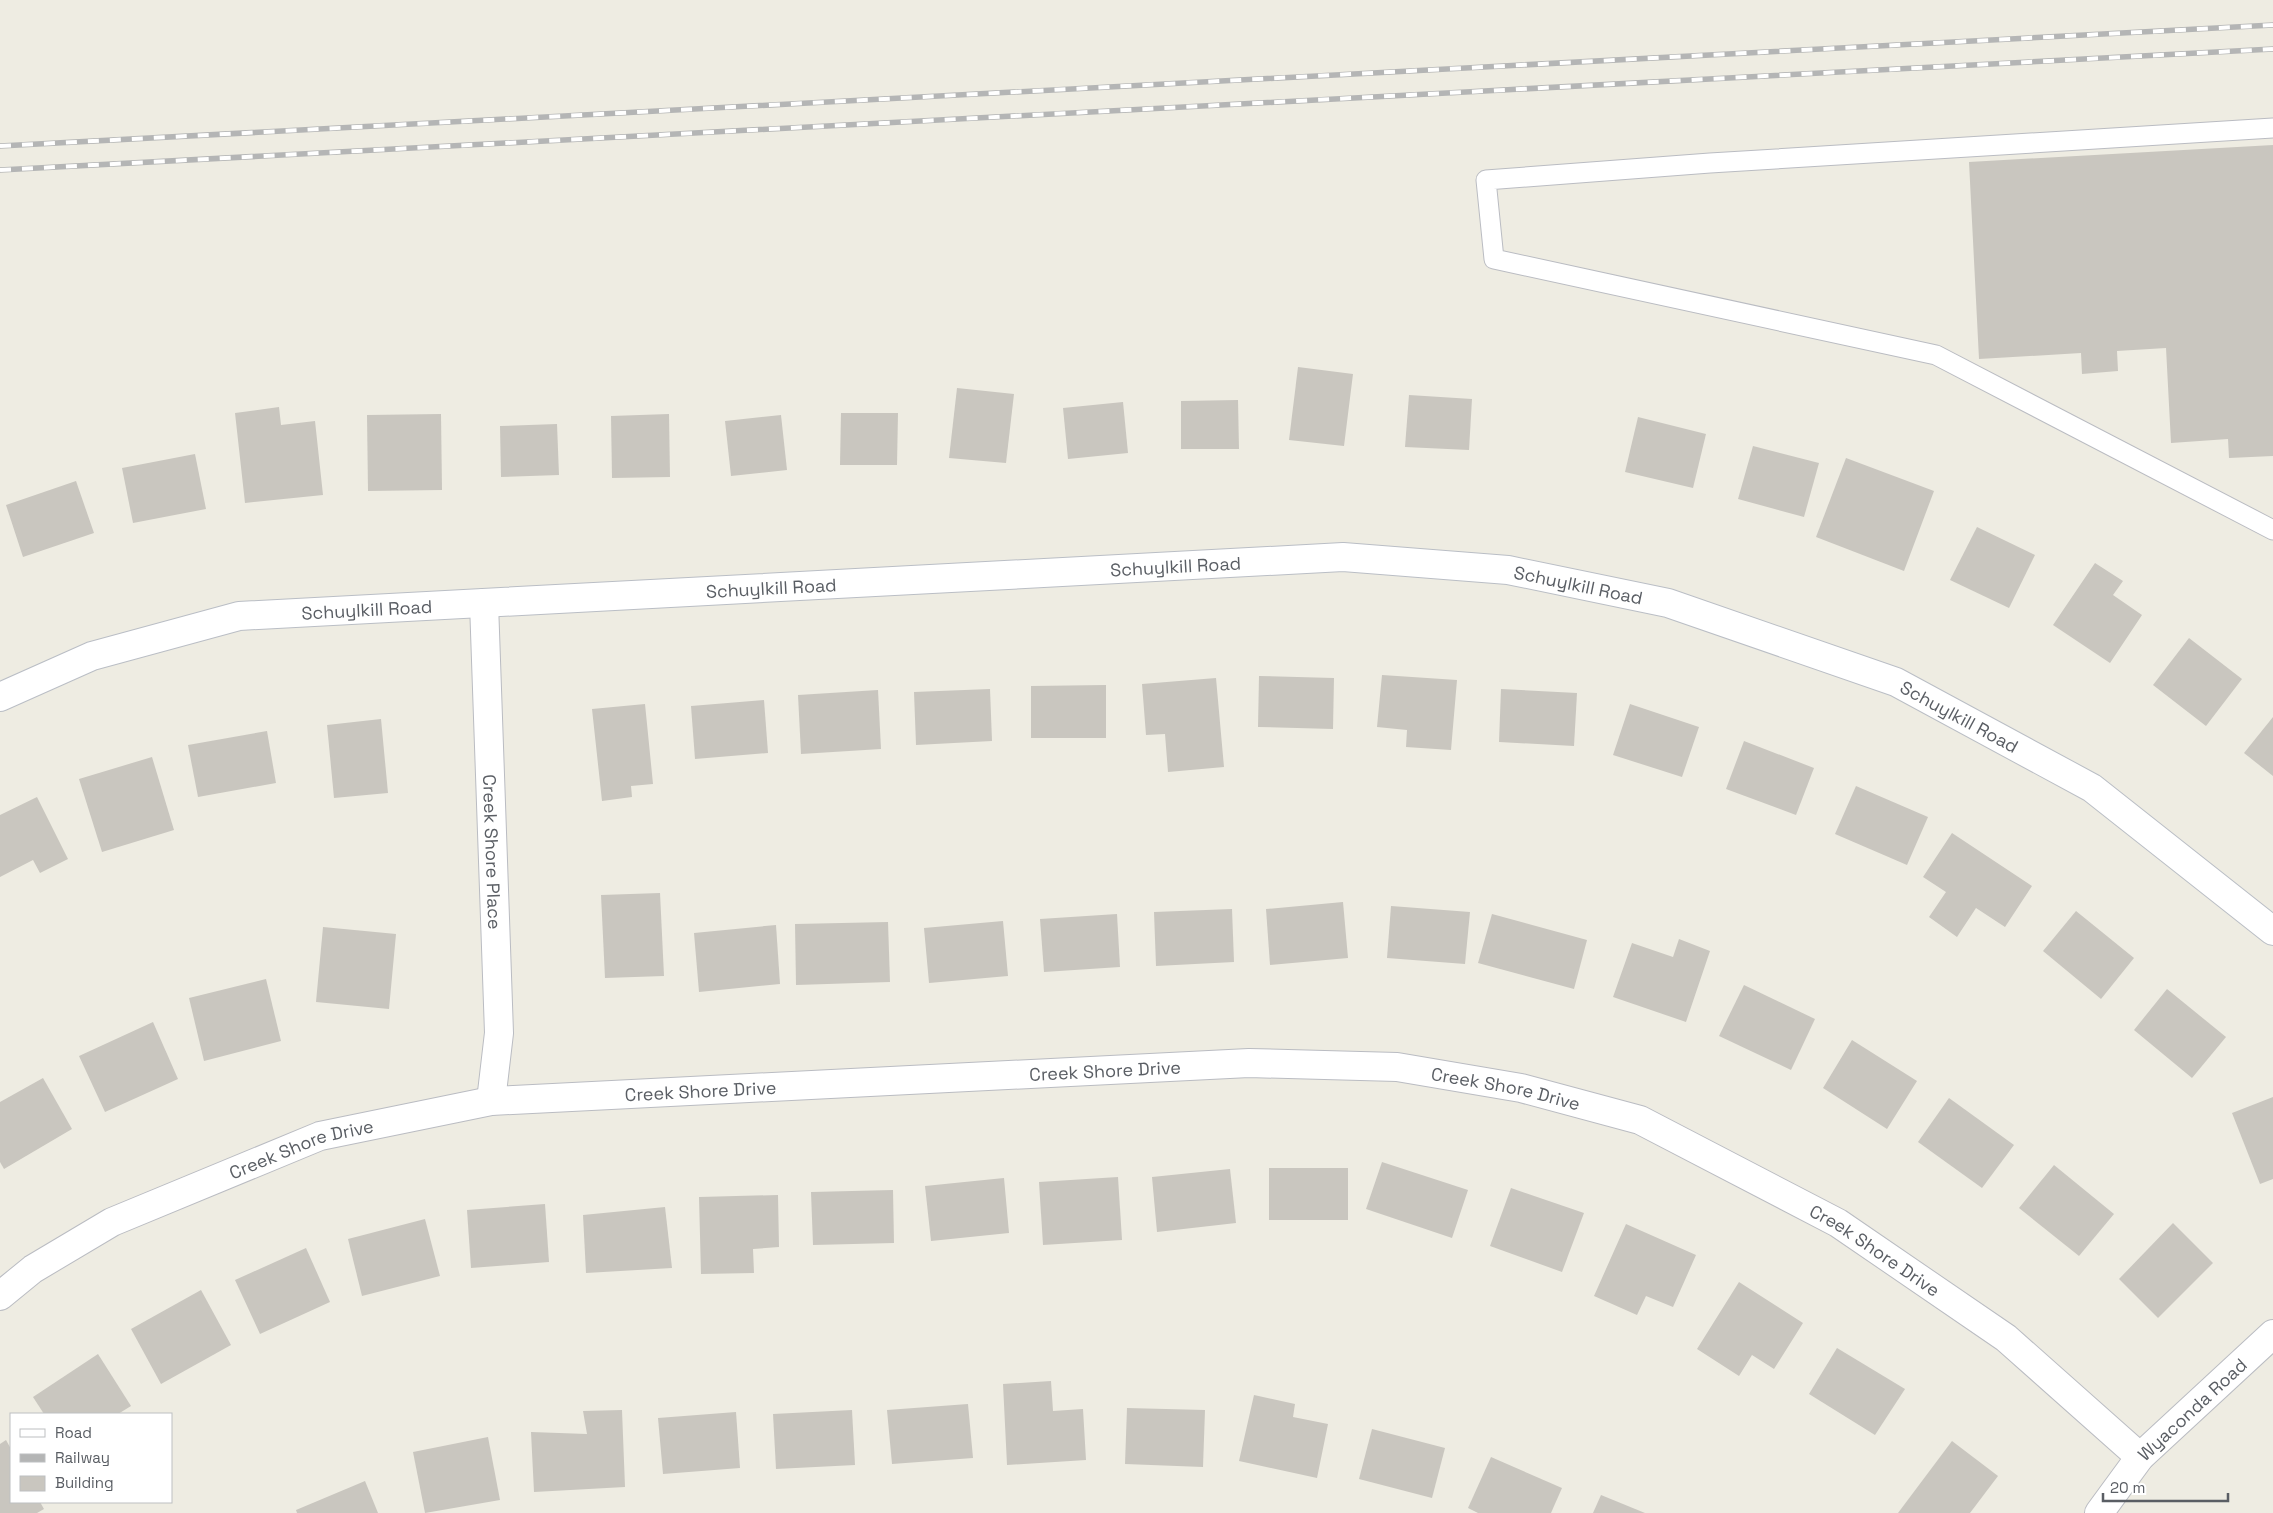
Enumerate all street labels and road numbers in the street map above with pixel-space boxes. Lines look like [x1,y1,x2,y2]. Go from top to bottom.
street label: Schuylkill Road [1110,551,1242,581]
street label: Schuylkill Road [1512,560,1645,609]
street label: Schuylkill Road [705,573,837,603]
street label: Schuylkill Road [301,594,433,624]
street label: Schuylkill Road [1896,675,2023,758]
street label: Creek Shore Place [478,774,507,930]
street label: Creek Shore Drive [1029,1055,1181,1086]
street label: Creek Shore Drive [1430,1061,1583,1115]
street label: Creek Shore Drive [624,1075,777,1106]
street label: Creek Shore Drive [225,1114,375,1184]
street label: Creek Shore Drive [1806,1199,1945,1301]
street label: Wyaconda Road [2132,1353,2251,1465]

